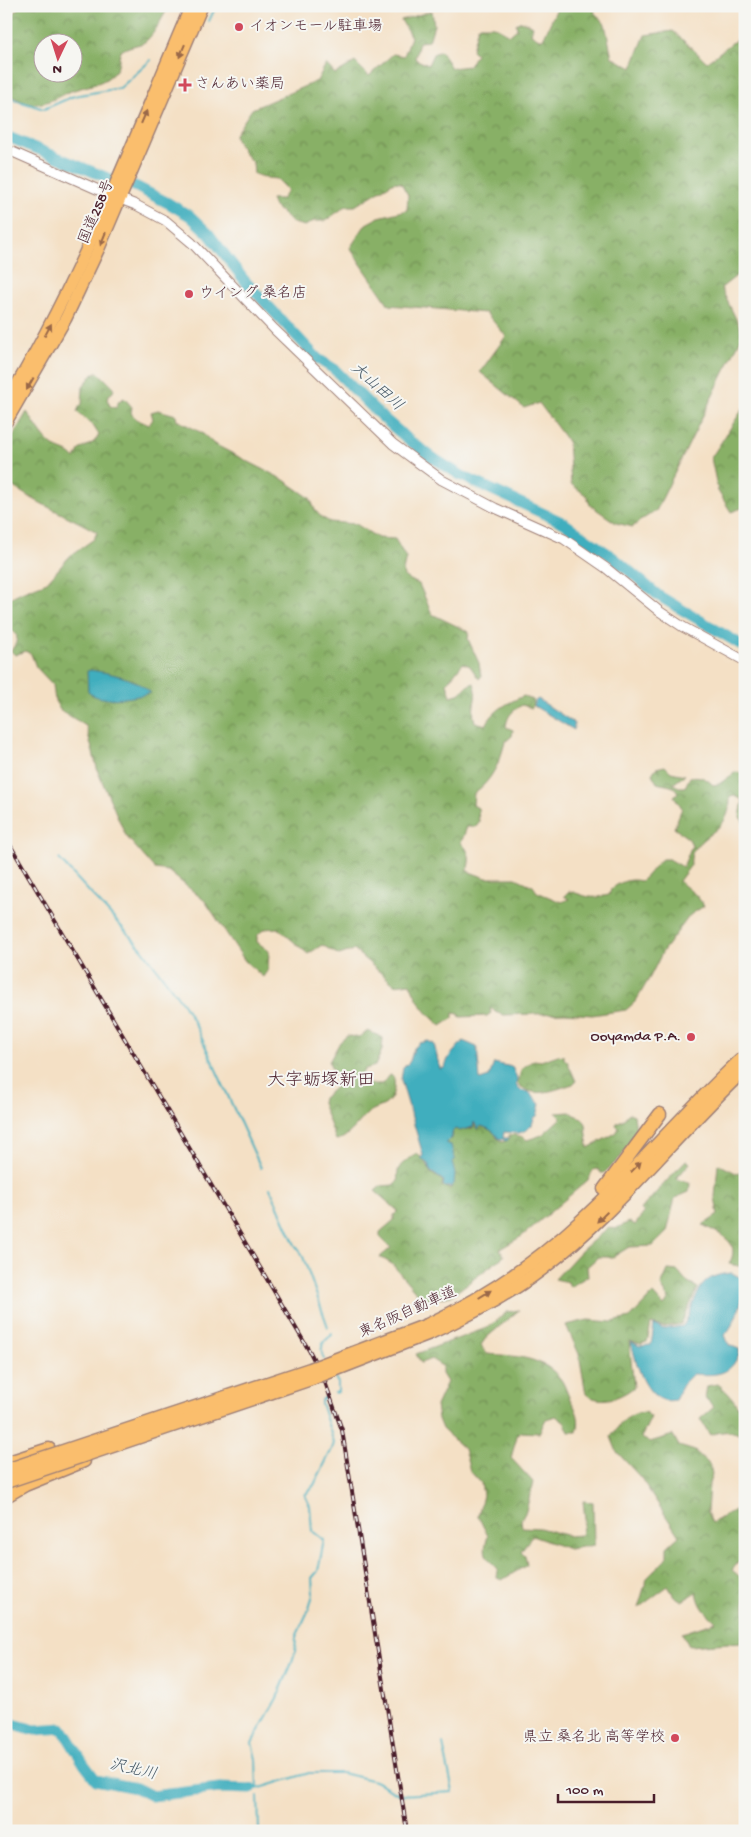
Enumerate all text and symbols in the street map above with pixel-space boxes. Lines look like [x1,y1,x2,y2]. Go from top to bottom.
place label: イオンモール駐車場 [249,17,383,36]
marker: イオンモール駐車場 [233,21,245,33]
north arrow [32,32,82,82]
one-way arrow [178,44,186,58]
text: N [52,60,62,77]
place label: さんあい薬局 [195,75,285,94]
marker: さんあい薬局 [179,79,191,91]
one-way arrow [140,110,148,124]
street label: 国道258号 [75,177,119,247]
one-way arrow [98,231,106,246]
place label: ウイング 桑名店 [199,284,307,303]
marker: ウイング 桑名店 [183,288,195,300]
one-way arrow [44,323,52,338]
water label: 大山田川 [346,359,407,416]
one-way arrow [25,377,34,390]
place label: Ooyamda P.A. [591,1028,681,1046]
marker: Ooyamda P.A. [685,1031,697,1043]
district label: 大字蛎塚新田 [267,1070,375,1092]
one-way arrow [629,1161,641,1173]
one-way arrow [596,1211,608,1223]
street label: 東名阪自動車道 [356,1283,460,1343]
one-way arrow [479,1289,492,1299]
place label: 県立 桑名北 高等学校 [523,1728,665,1747]
marker: 県立 桑名北 高等学校 [669,1732,681,1744]
water label: 沢北川 [107,1755,159,1786]
scale bar [558,1772,655,1804]
text: 100 m [565,1782,604,1800]

